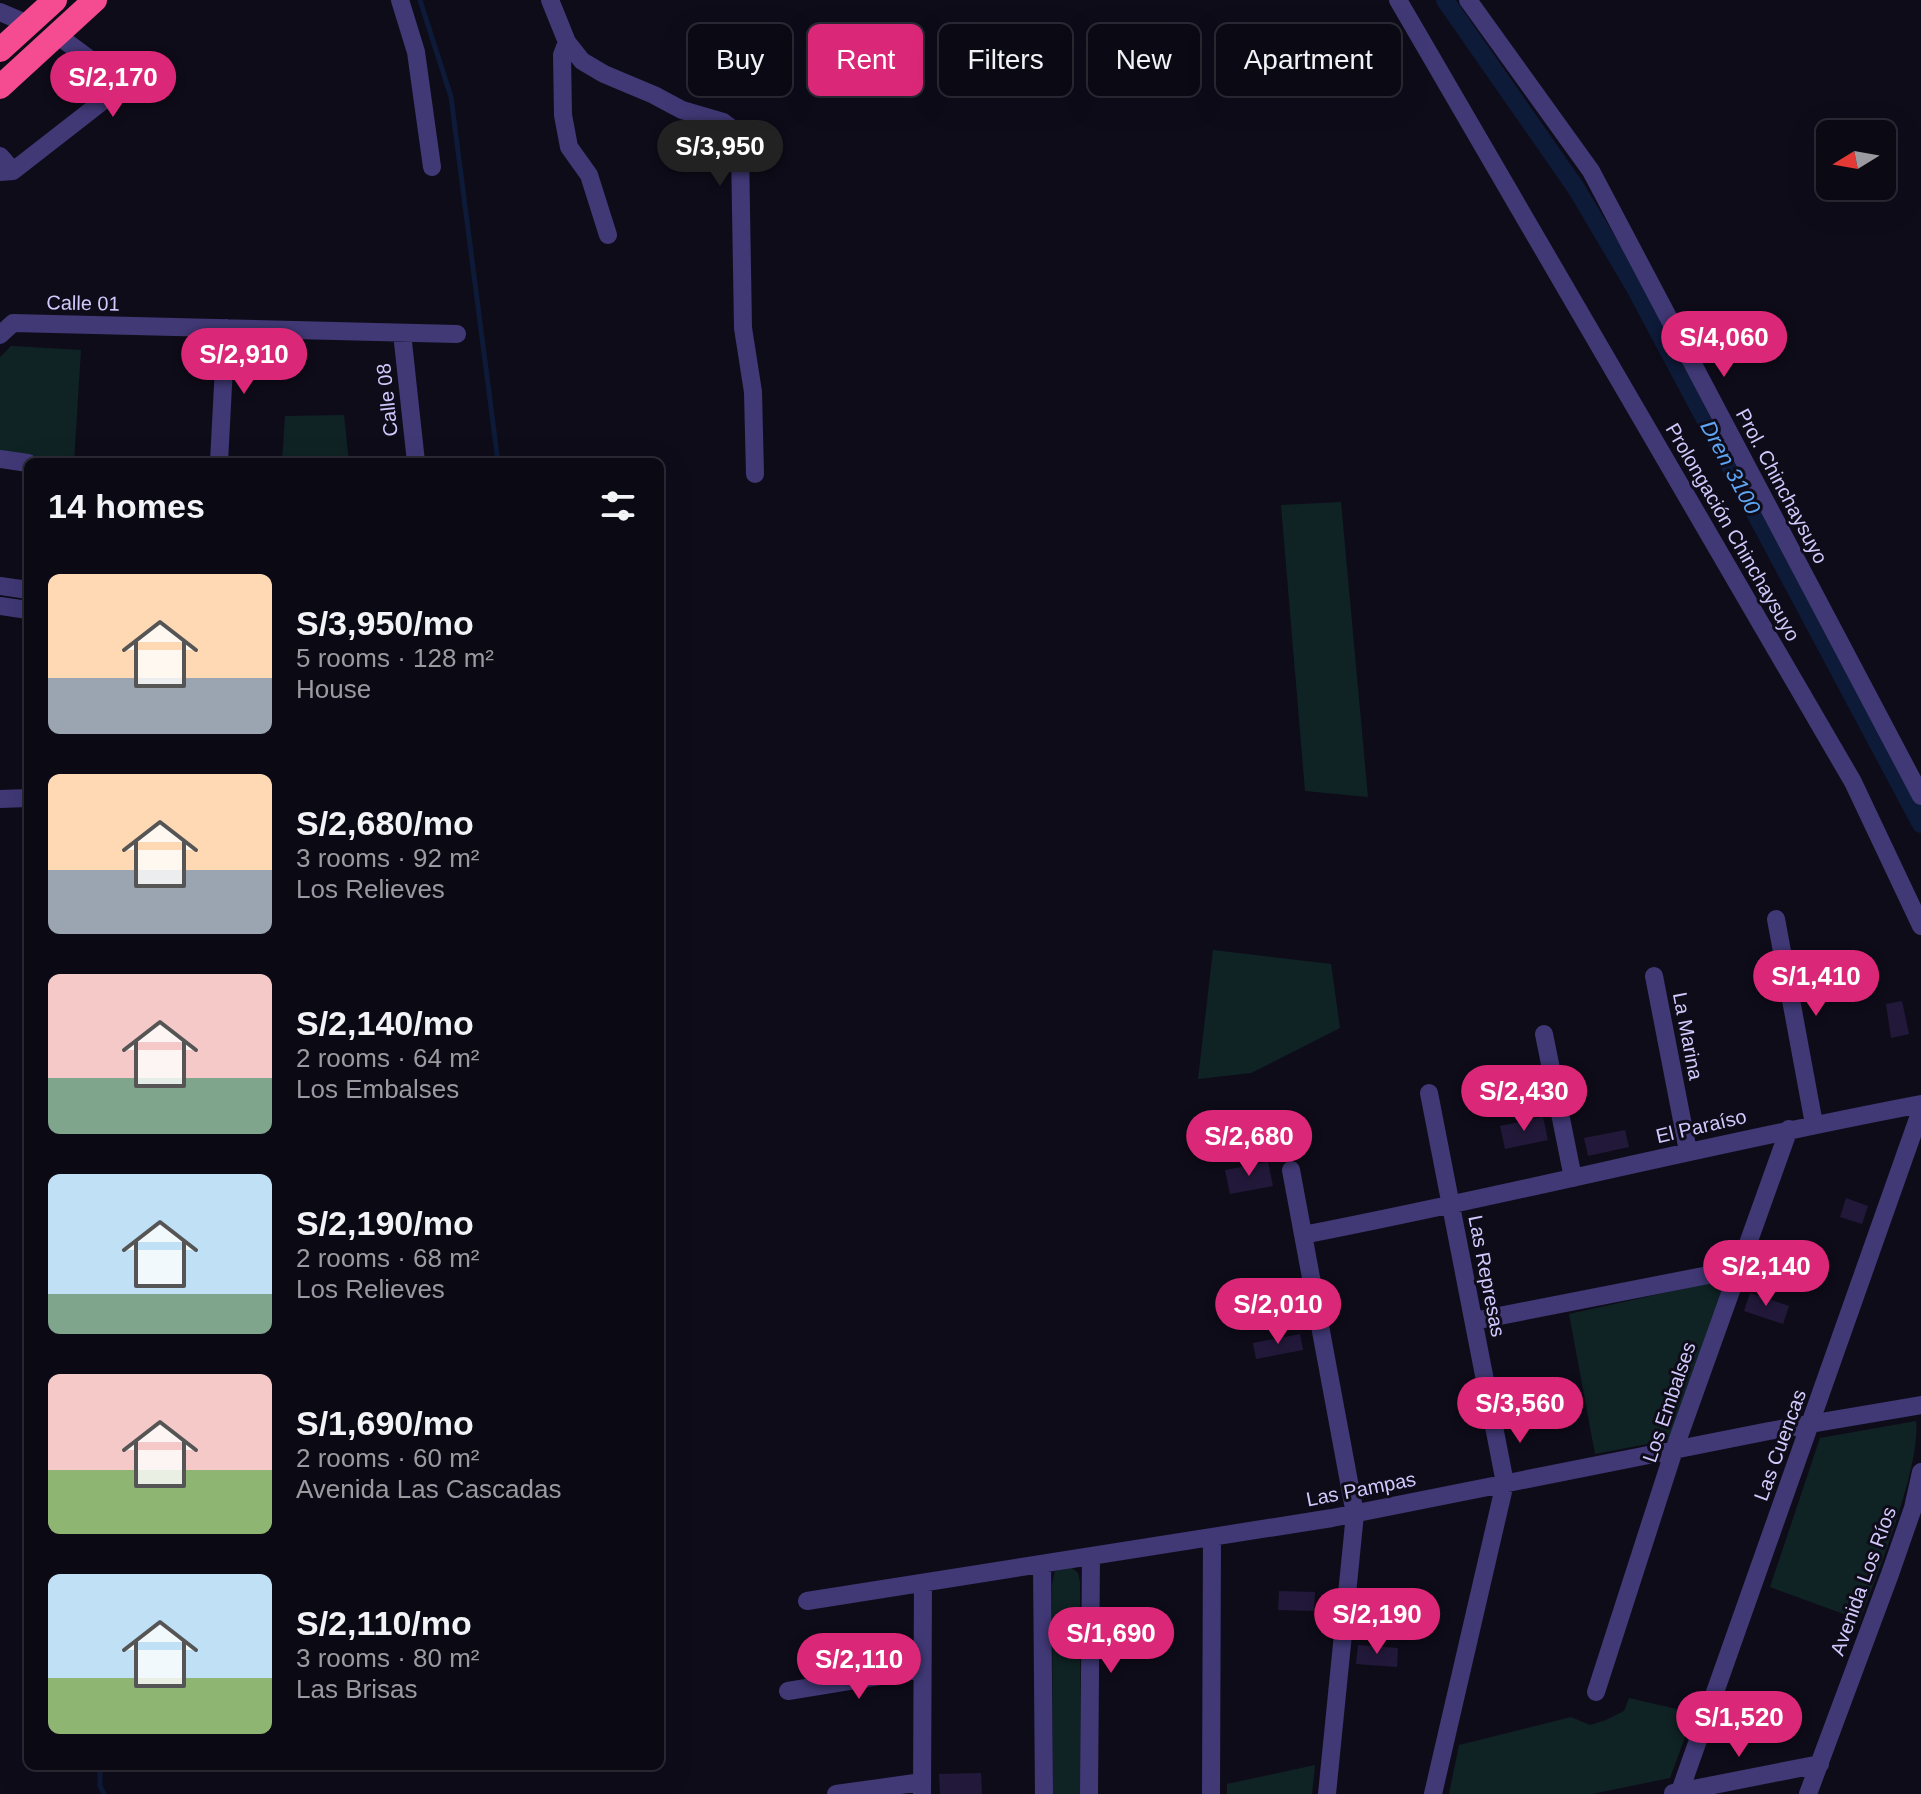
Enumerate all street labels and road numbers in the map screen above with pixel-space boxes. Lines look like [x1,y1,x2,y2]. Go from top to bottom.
street label: Calle 01 [46,291,120,315]
street label: Calle 08 [372,362,402,438]
street label: Prol. Chinchaysuyo [1732,405,1832,567]
street label: Prolongación Chinchaysuyo [1661,419,1805,645]
street label: La Marina [1669,990,1707,1083]
street label: El Paraíso [1654,1105,1748,1147]
street label: Las Represas [1464,1213,1510,1339]
street label: Los Embalses [1638,1339,1700,1465]
street label: Las Cuencas [1750,1386,1810,1504]
street label: Las Pampas [1304,1468,1418,1510]
street label: Avenida Los Ríos [1826,1504,1900,1658]

